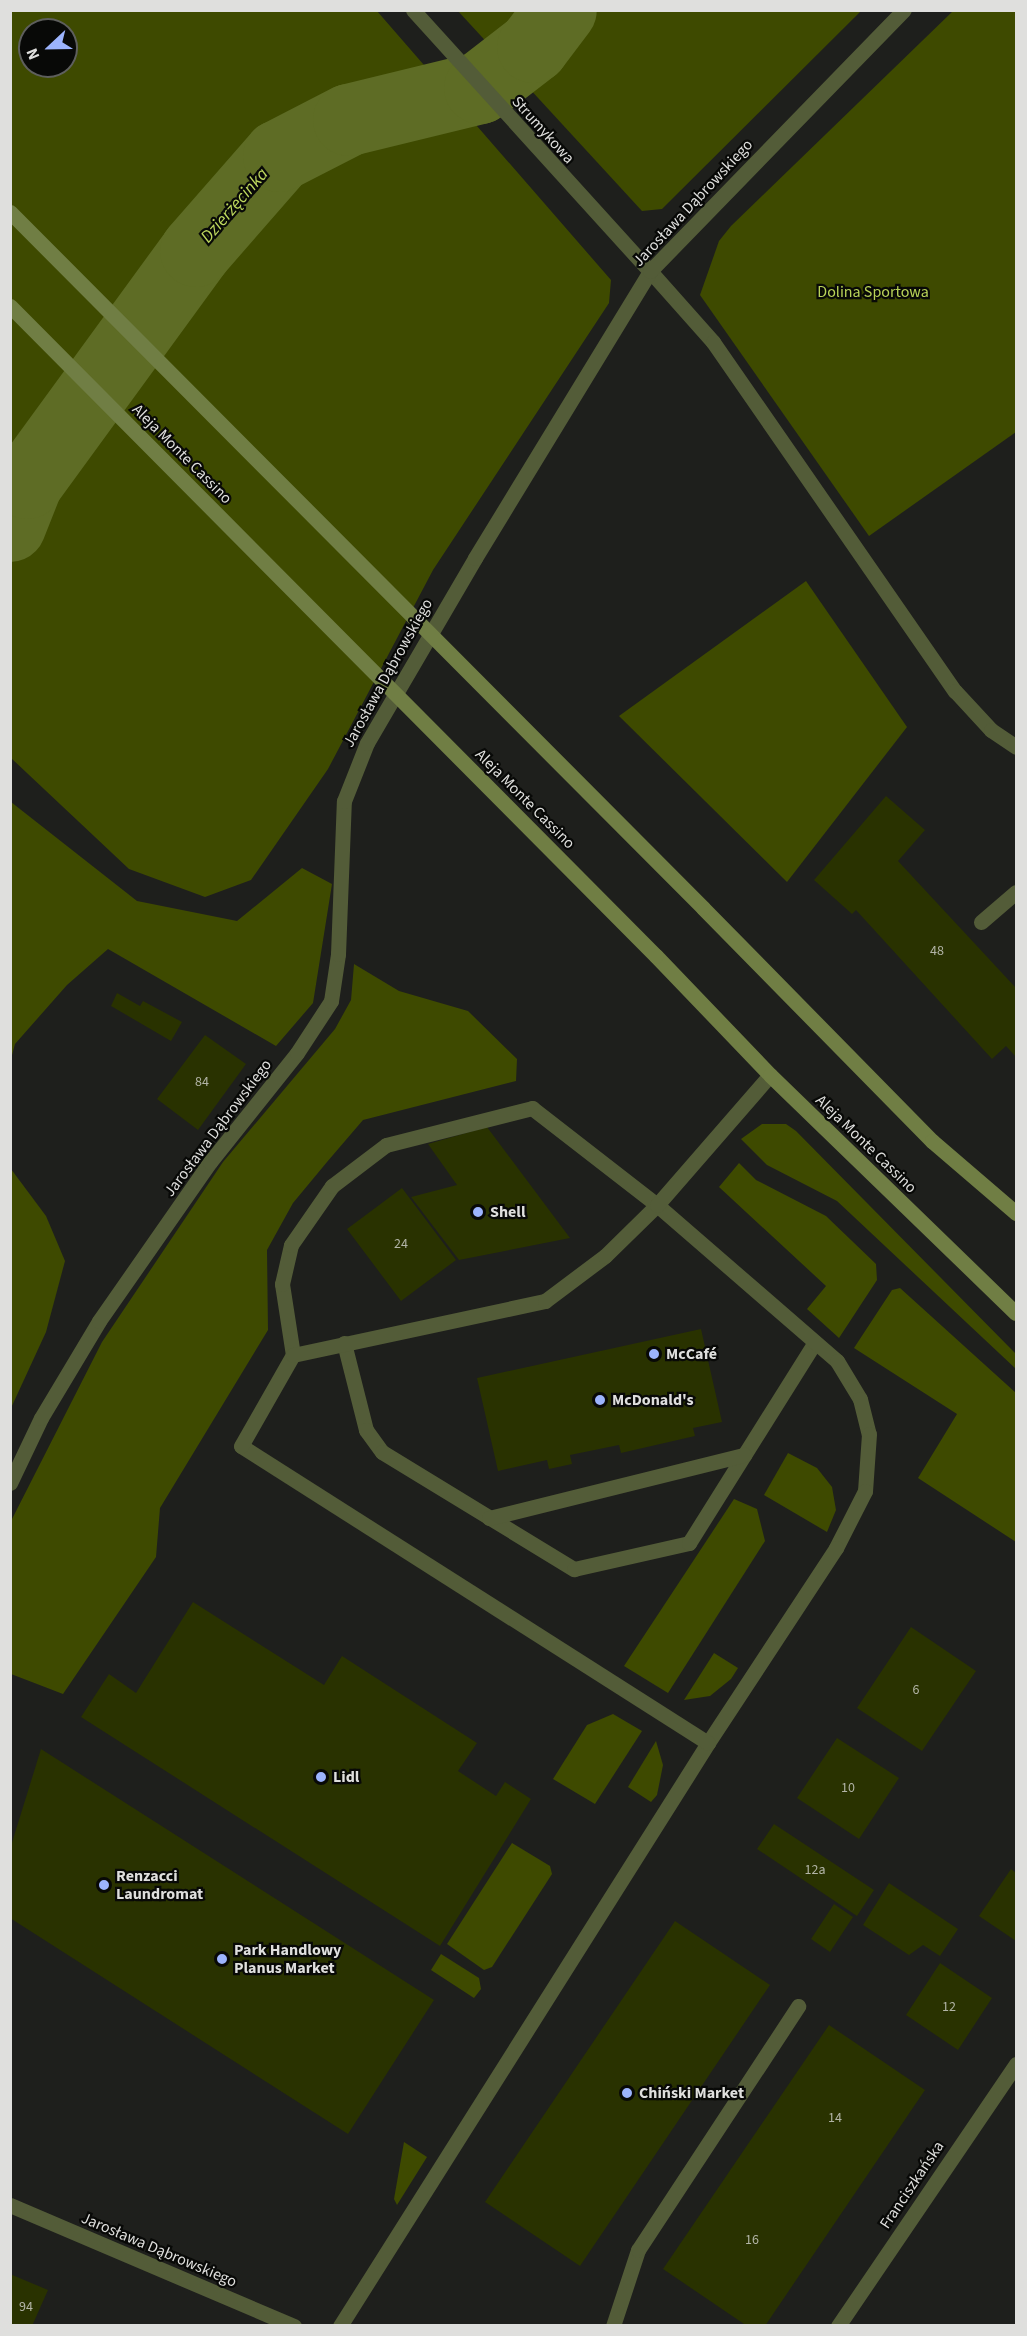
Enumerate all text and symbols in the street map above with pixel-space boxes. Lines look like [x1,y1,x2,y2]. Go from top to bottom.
north arrow [18,18,78,78]
text: N [21,45,45,63]
street label: Strumykowa [508,92,578,168]
street label: Jarosława Dąbrowskiego [629,135,757,271]
water label: Dzierżęcinka [197,164,273,248]
park label: Dolina Sportowa [817,282,929,302]
street label: Aleja Monte Cassino [128,400,236,508]
street label: Jarosława Dąbrowskiego [339,595,437,751]
street label: Aleja Monte Cassino [471,745,579,853]
house number: 48 [930,943,944,959]
street label: Jarosława Dąbrowskiego [160,1056,276,1200]
house number: 84 [195,1074,209,1090]
street label: Aleja Monte Cassino [811,1091,921,1197]
place label: Shell [490,1202,525,1222]
marker: Shell [471,1205,485,1219]
house number: 24 [394,1236,408,1252]
place label: McCafé [666,1344,717,1364]
marker: McCafé [647,1347,661,1361]
place label: McDonald's [612,1390,694,1410]
marker: McDonald's [593,1393,607,1407]
house number: 6 [913,1682,919,1698]
place label: Lidl [333,1767,359,1787]
marker: Lidl [314,1770,328,1784]
house number: 10 [841,1780,855,1796]
house number: 12a [805,1862,825,1878]
place label: Renzacci Laundromat [116,1866,203,1904]
marker: Renzacci Laundromat [97,1878,111,1892]
place label: Park Handlowy Planus Market [234,1940,341,1978]
marker: Park Handlowy Planus Market [215,1952,229,1966]
house number: 12 [942,1999,956,2015]
place label: Chiński Market [639,2083,744,2103]
marker: Chiński Market [620,2086,634,2100]
house number: 14 [828,2110,842,2126]
street label: Franciszkańska [876,2138,948,2232]
street label: Jarosława Dąbrowskiego [78,2209,240,2291]
house number: 16 [745,2232,759,2248]
house number: 94 [19,2299,33,2315]

